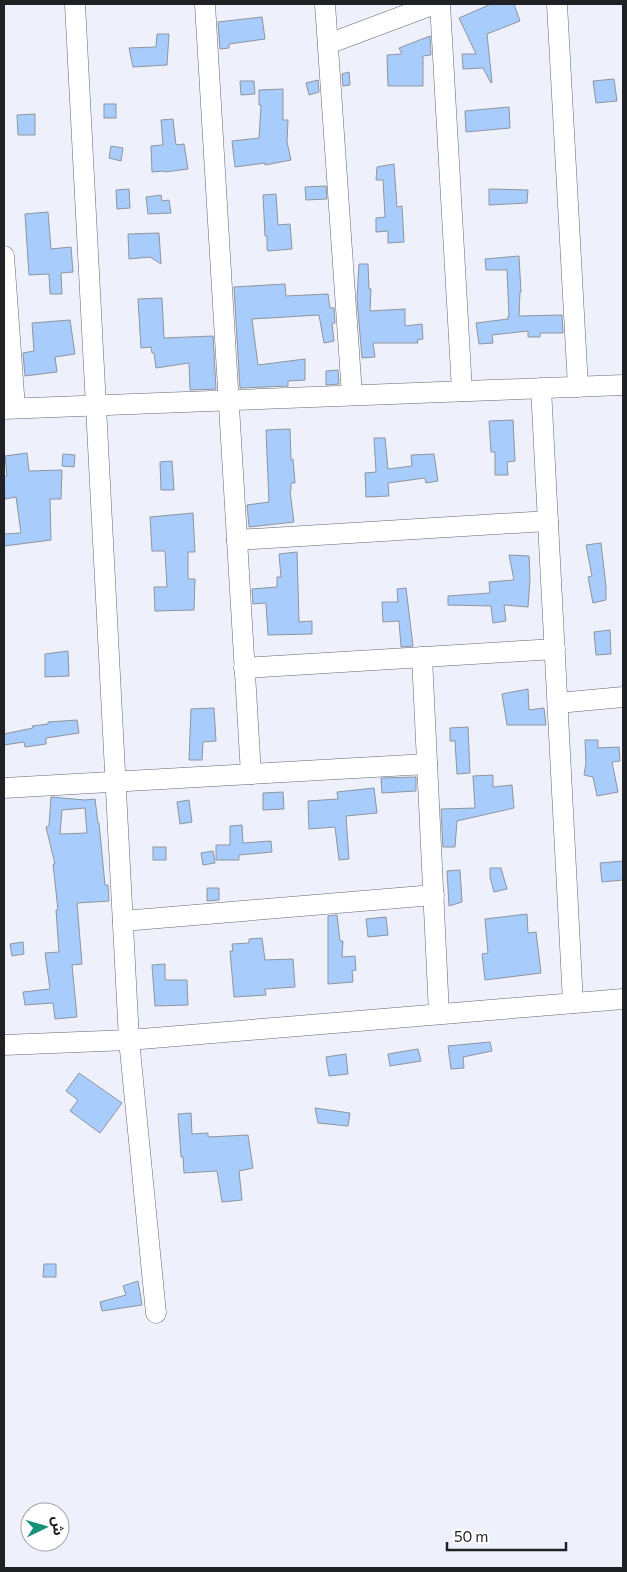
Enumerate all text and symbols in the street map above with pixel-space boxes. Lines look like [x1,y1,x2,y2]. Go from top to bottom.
north arrow [20,1502,70,1552]
text: ش [49,1516,68,1536]
scale bar [447,1520,566,1552]
text: 50 m [454,1527,488,1545]

